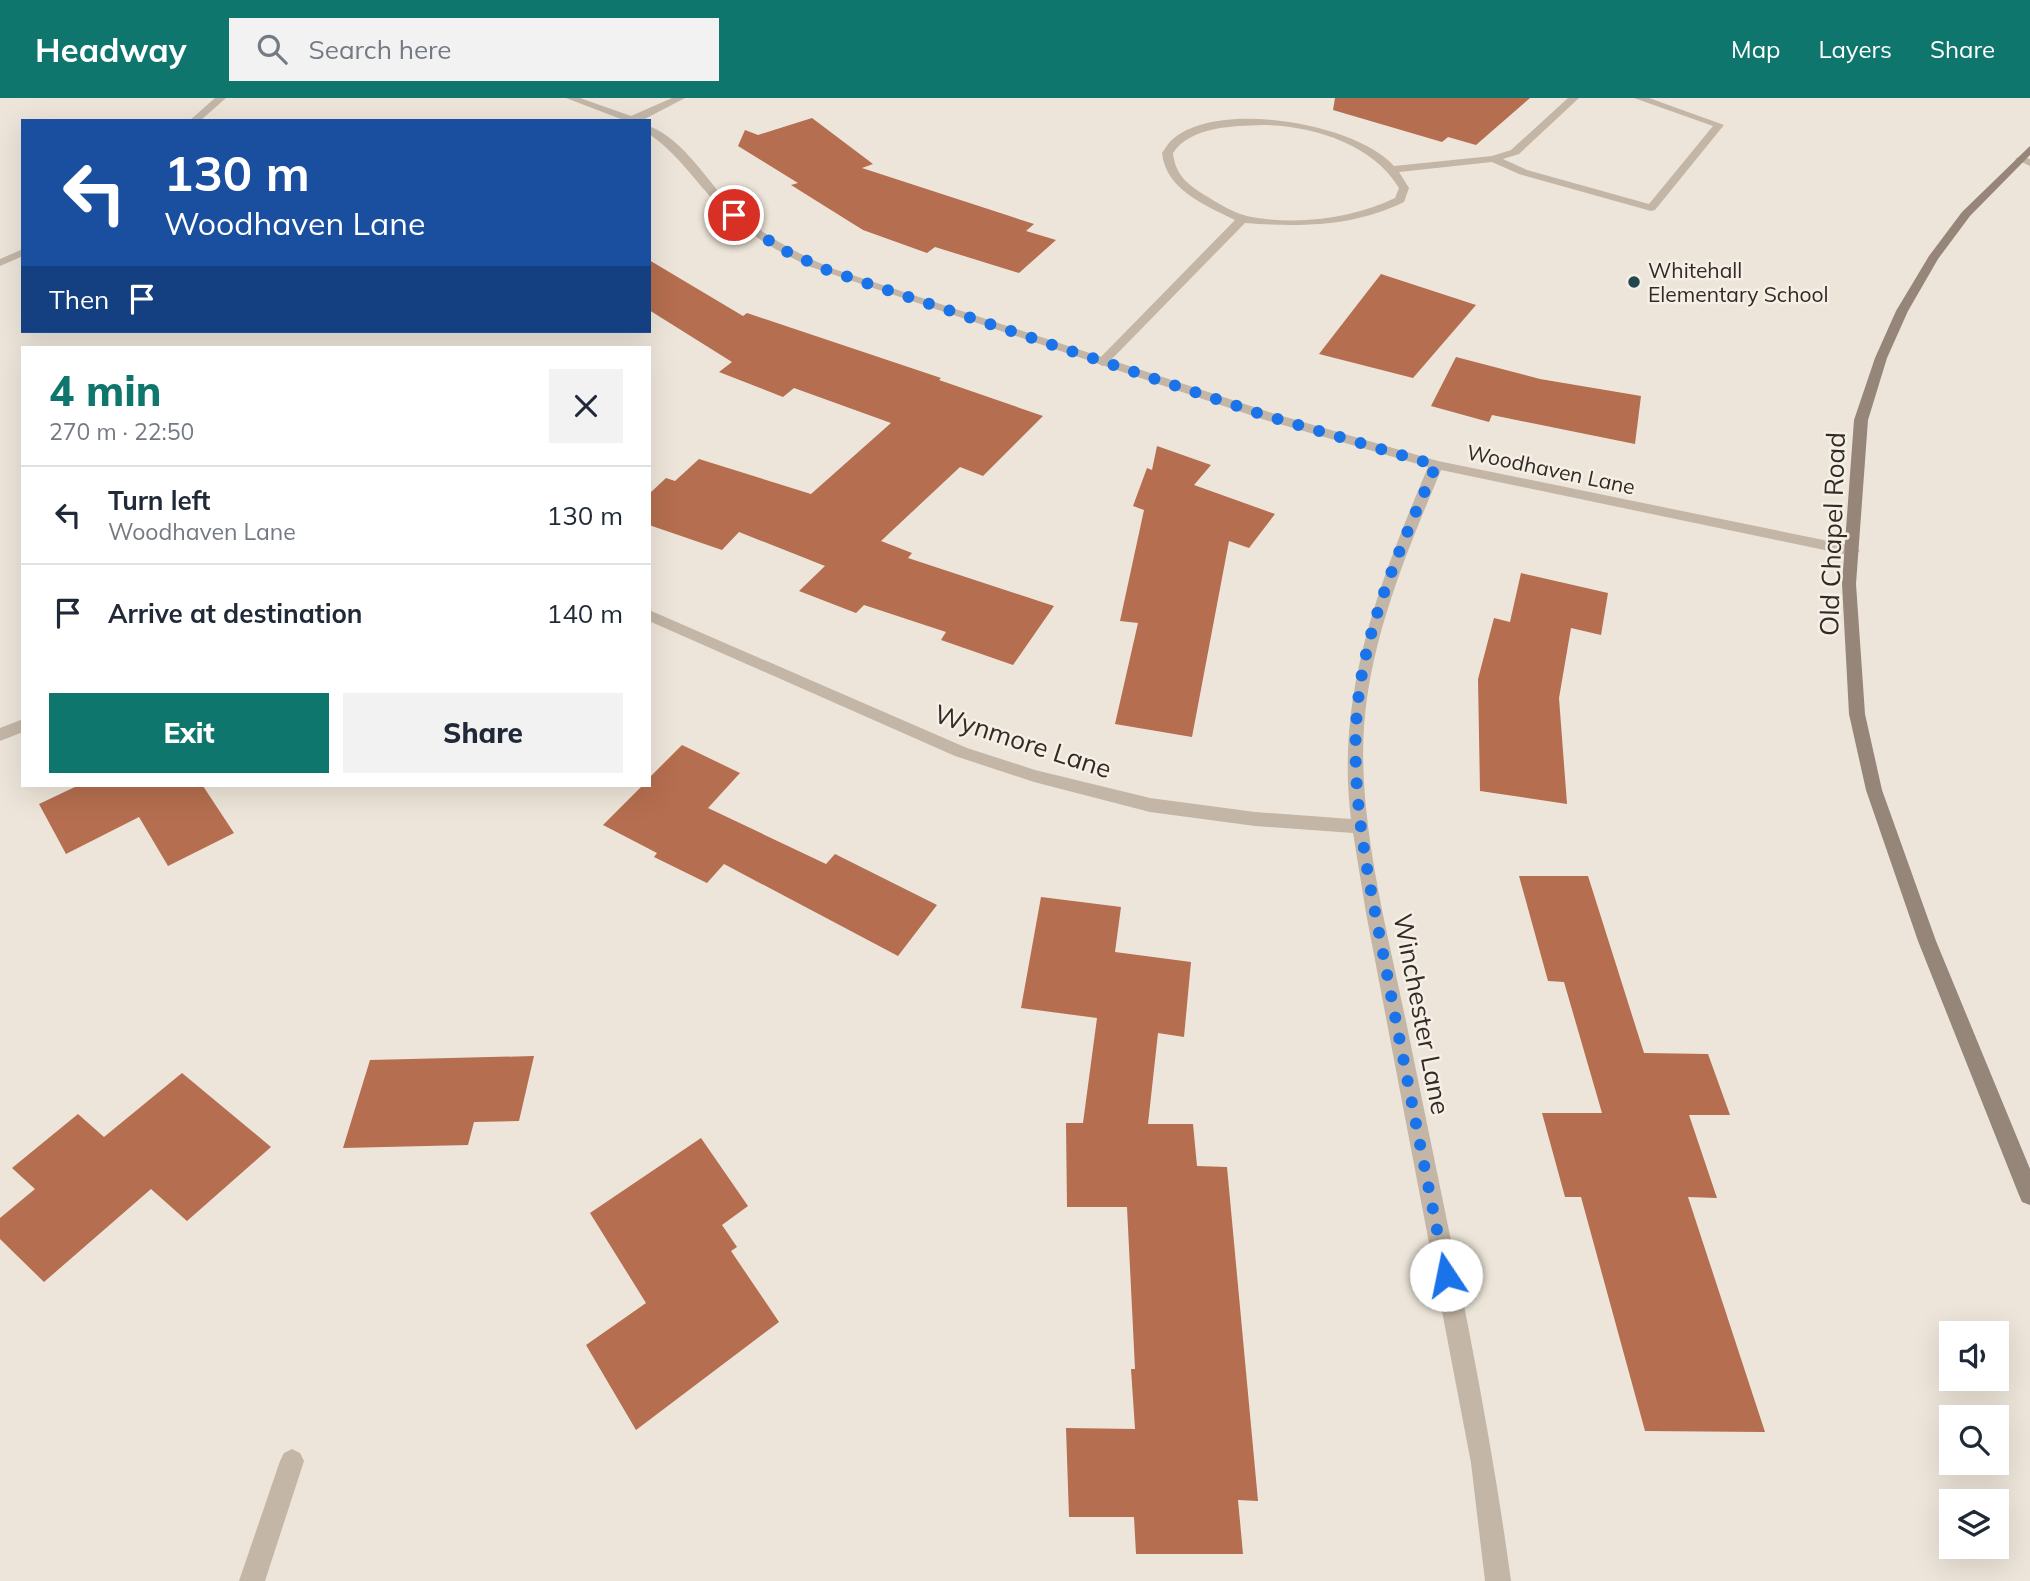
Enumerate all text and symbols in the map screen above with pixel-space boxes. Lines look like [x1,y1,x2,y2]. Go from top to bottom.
search box [229,18,719,81]
text: Headway [35,29,187,70]
icon: search [253,30,291,68]
text: Search here [309,33,451,66]
text: Map [1731,34,1780,64]
text: Layers [1818,34,1892,64]
text: Share [1930,34,1995,64]
text: 130 m [164,142,310,203]
icon: left [49,147,140,238]
pin [704,185,764,245]
icon: arrive [715,196,753,234]
text: Woodhaven Lane [164,203,425,243]
place label: Whitehall Elementary School [1648,257,1829,307]
marker: Whitehall Elementary School [1626,274,1642,290]
icon: arrive [123,280,161,318]
text: Then [49,283,109,316]
text: 4 min [49,364,162,417]
button: close [549,369,623,443]
text: 270 m · 22:50 [49,417,194,446]
street label: Old Chapel Road [1812,432,1852,636]
street label: Woodhaven Lane [1464,438,1638,500]
text: Turn left [108,484,210,517]
icon: left [49,496,87,534]
text: 130 m [547,499,623,532]
text: Woodhaven Lane [108,517,296,546]
icon: arrive [49,594,87,632]
text: Arrive at destination [108,597,363,630]
text: 140 m [547,597,623,630]
button: Exit [49,693,329,773]
button: Share [343,693,623,773]
street label: Wynmore Lane [930,697,1116,785]
street label: Winchester Lane [1386,911,1458,1117]
position arrow [1409,1238,1483,1312]
map controls [1939,1321,2009,1559]
button: sound [1939,1321,2009,1391]
button: search [1939,1405,2009,1475]
button: layers [1939,1489,2009,1559]

